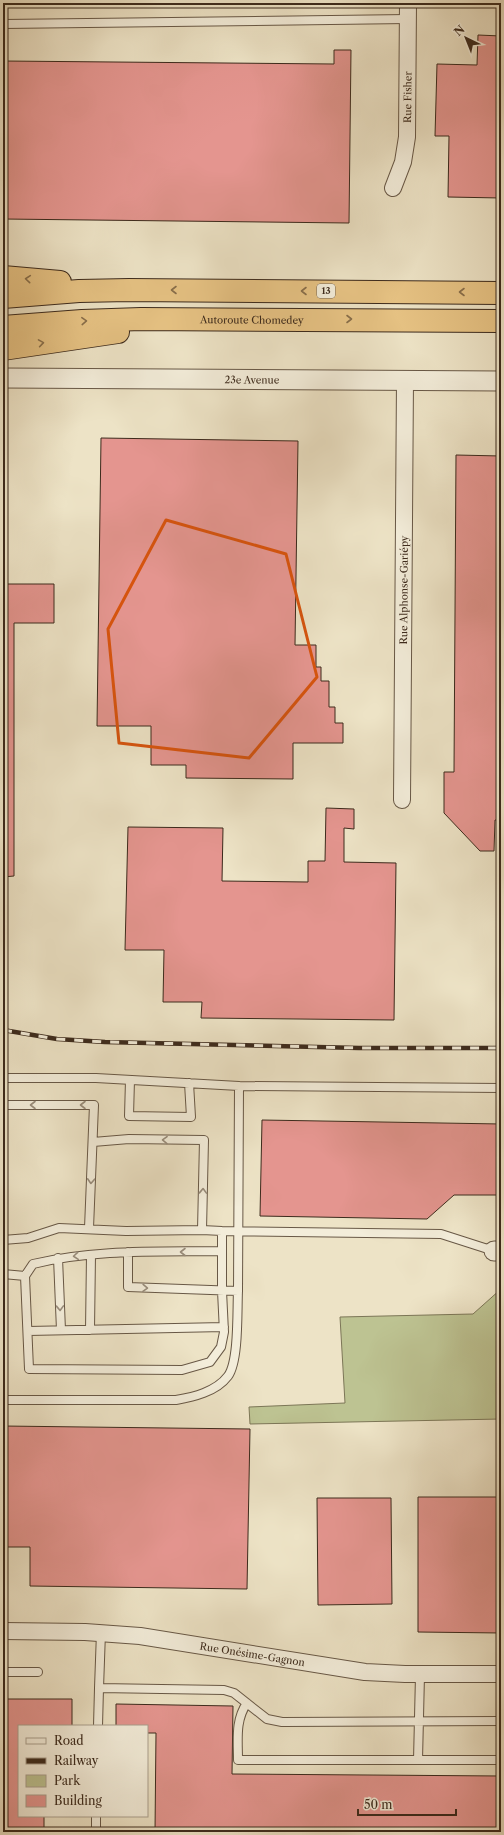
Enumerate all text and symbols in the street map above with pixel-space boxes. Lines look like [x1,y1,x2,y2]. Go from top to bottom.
north arrow [446,18,486,58]
text: N [451,22,468,39]
street label: Rue Fisher [401,70,414,123]
one-way arrow [25,275,31,284]
road number: 13 [317,284,335,298]
one-way arrow [171,286,177,294]
one-way arrow [301,287,307,295]
one-way arrow [459,288,465,296]
street label: Autoroute Chomedey [199,313,304,327]
one-way arrow [346,315,352,324]
one-way arrow [81,316,87,325]
one-way arrow [38,339,45,348]
street label: 23e Avenue [225,373,280,387]
street label: Rue Alphonse-Gariépy [397,535,411,644]
one-way arrow [30,1101,36,1109]
one-way arrow [80,1101,86,1109]
one-way arrow [162,1136,168,1144]
one-way arrow [87,1178,95,1184]
one-way arrow [199,1188,207,1194]
one-way arrow [180,1247,186,1256]
one-way arrow [73,1252,79,1261]
one-way arrow [142,1284,148,1292]
one-way arrow [56,1305,64,1311]
street label: Rue Onésime-Gagnon [199,1640,307,1669]
legend [18,1725,148,1817]
text: Road [54,1733,84,1748]
text: Railway [54,1753,99,1768]
text: Park [54,1773,81,1788]
scale bar [358,1791,456,1817]
text: Building [54,1793,102,1808]
text: 50 m [364,1797,393,1812]

